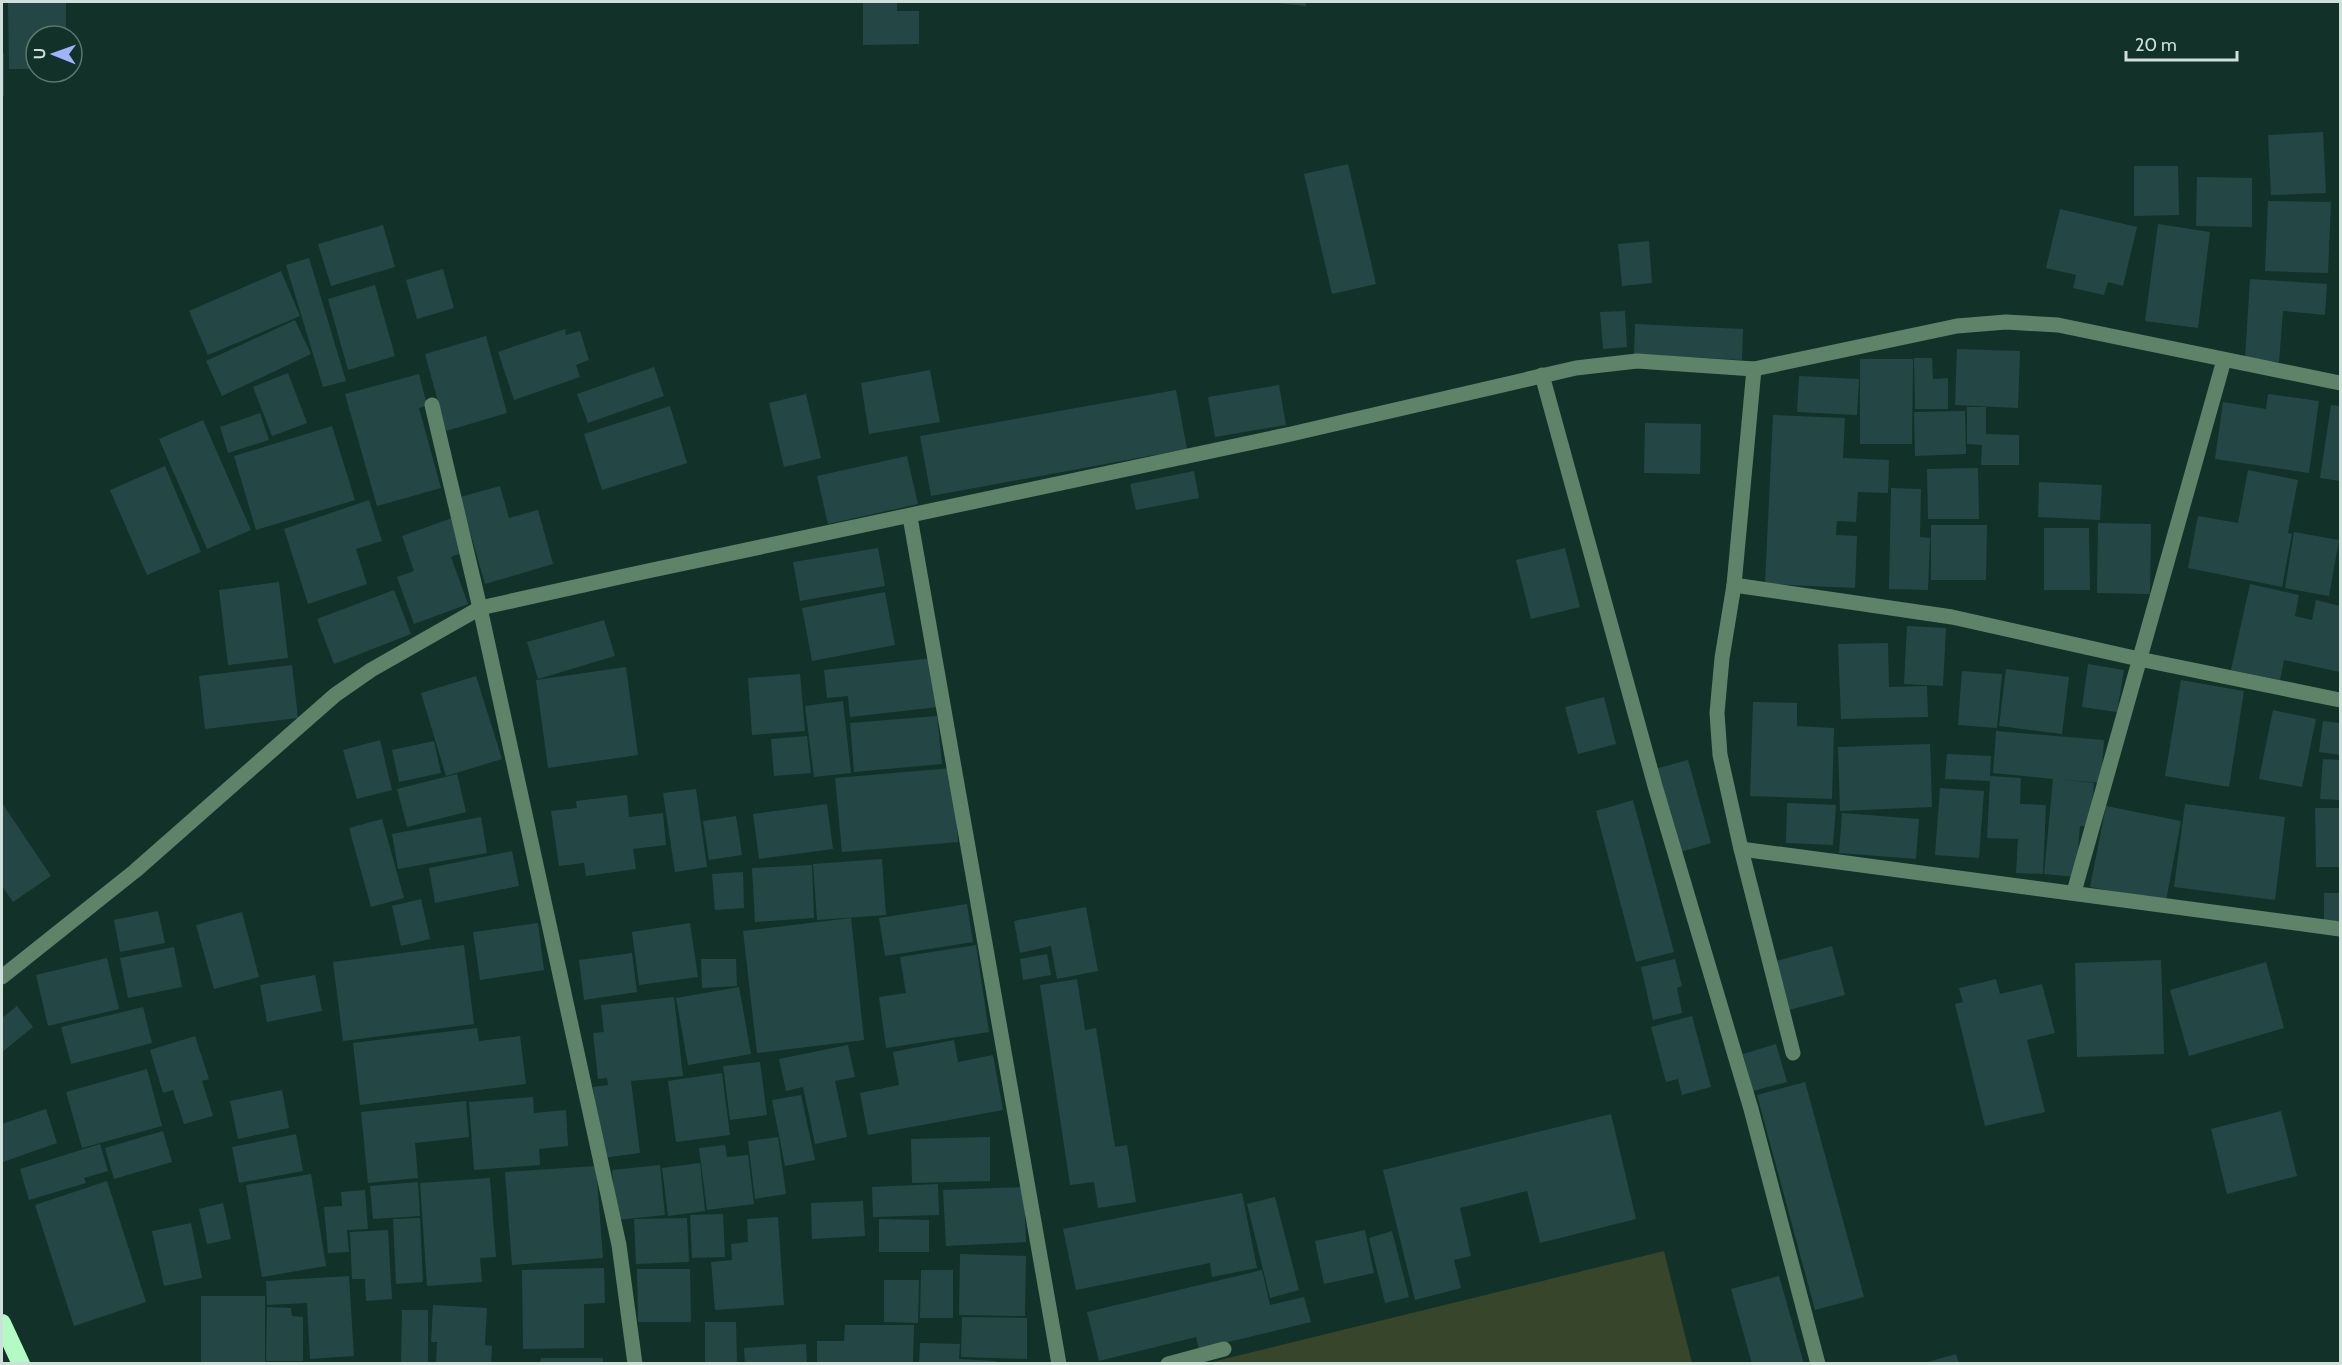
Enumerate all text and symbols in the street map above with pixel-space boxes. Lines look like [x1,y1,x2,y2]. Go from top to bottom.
north arrow [24,24,84,84]
scale bar [2126,24,2237,62]
text: 20 m [2135,34,2177,56]
text: U [30,48,49,60]

